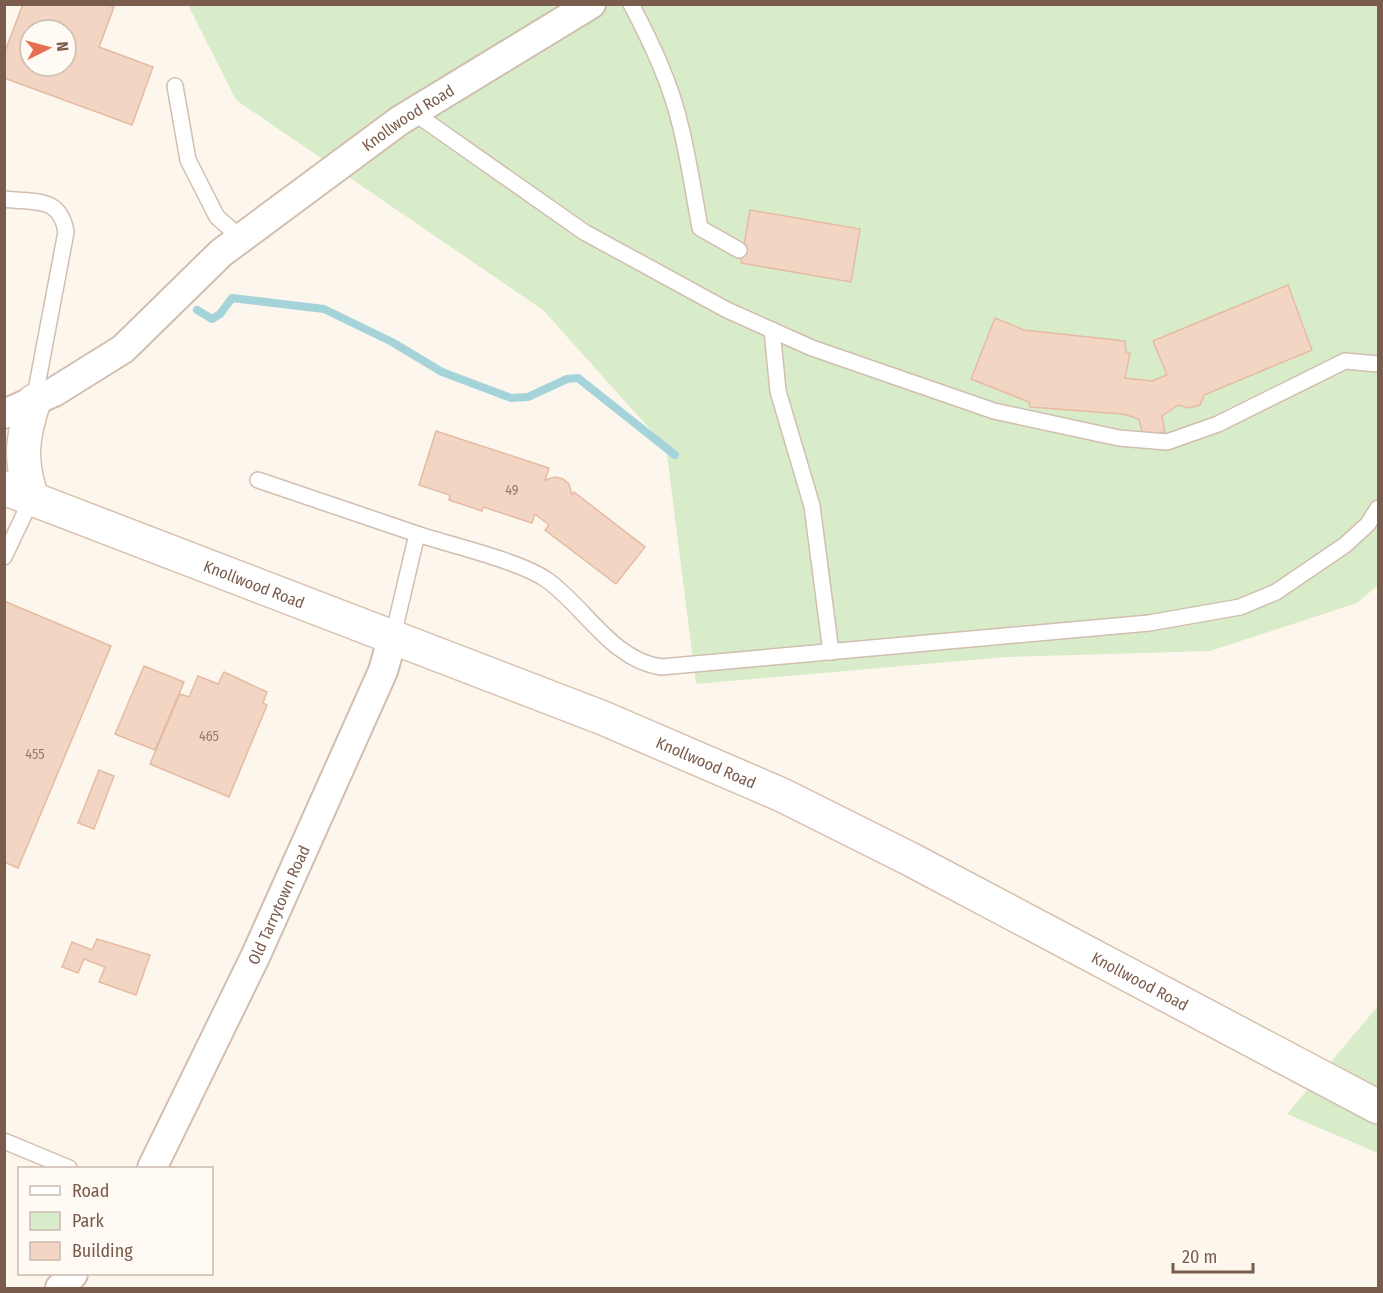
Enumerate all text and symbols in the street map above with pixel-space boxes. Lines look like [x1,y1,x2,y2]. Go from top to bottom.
north arrow [18,18,78,78]
text: N [52,41,72,52]
street label: Knollwood Road [358,80,457,155]
house number: 49 [505,482,519,499]
street label: Knollwood Road [201,556,307,612]
house number: 465 [199,728,219,745]
street label: Knollwood Road [653,733,759,792]
house number: 455 [25,746,45,763]
street label: Old Tarrytown Road [243,842,313,968]
street label: Knollwood Road [1089,948,1192,1014]
legend [18,1167,213,1275]
text: Road [72,1180,109,1202]
text: Park [72,1210,105,1232]
scale bar [1173,1236,1252,1274]
text: Building [72,1240,133,1262]
text: 20 m [1182,1246,1217,1268]

